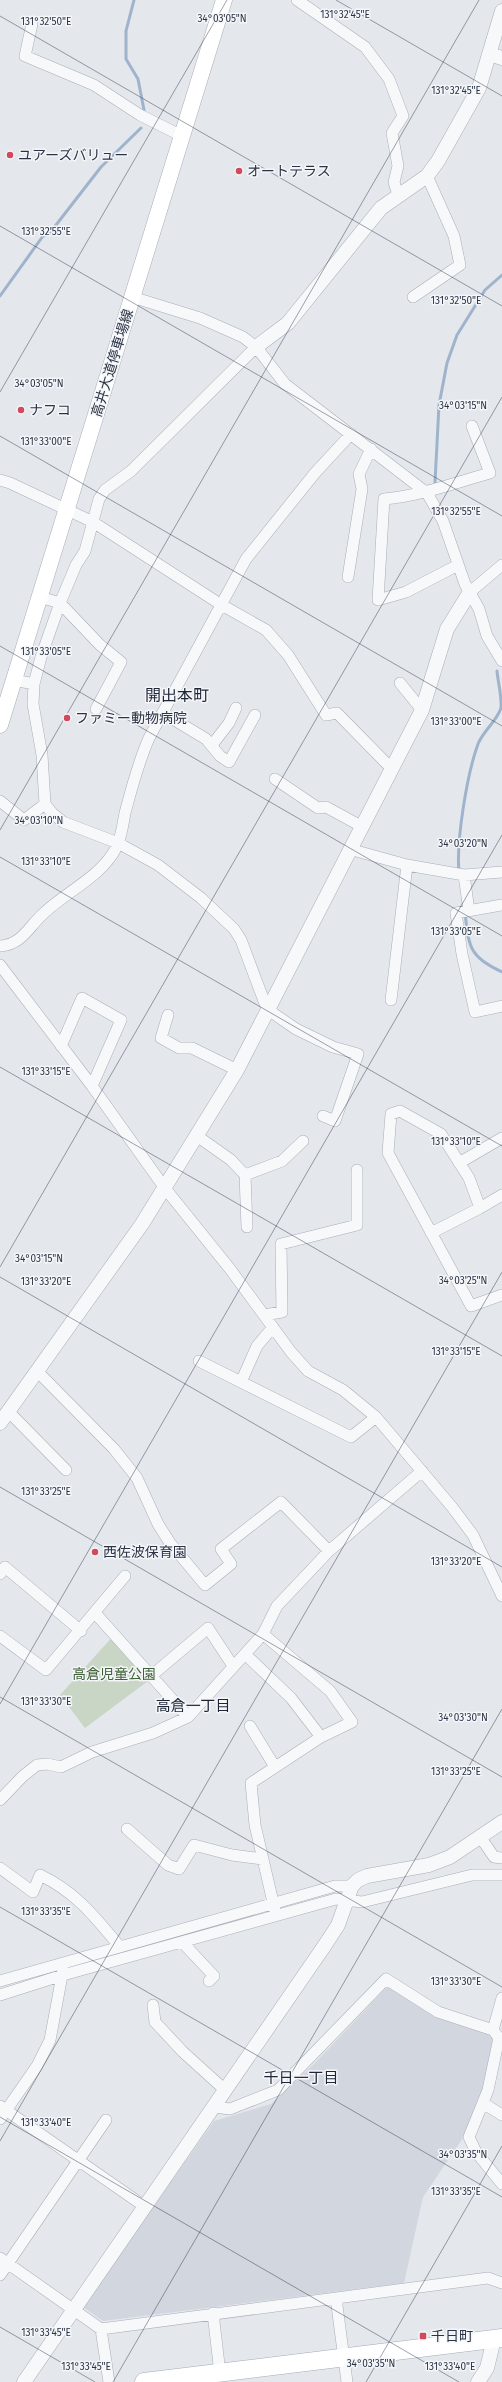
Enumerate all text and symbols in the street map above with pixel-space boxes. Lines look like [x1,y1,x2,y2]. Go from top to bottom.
text: 131°32'45"E [320,9,370,21]
text: 34°03'05"N [197,13,247,25]
text: 131°32'50"E [21,16,71,28]
text: 131°32'45"E [431,85,481,97]
place label: ユアーズバリュー [18,147,128,164]
marker: ユアーズバリュー [5,150,15,160]
place label: オートテラス [247,163,331,180]
marker: オートテラス [234,166,244,176]
text: 131°32'55"E [21,226,71,238]
text: 131°32'50"E [431,295,481,307]
street label: 高井大道停車場線 [88,307,137,419]
text: 34°03'05"N [14,378,64,390]
text: 34°03'15"N [439,400,487,412]
place label: ナフコ [29,402,71,419]
marker: ナフコ [16,405,26,415]
text: 131°33'00"E [20,436,72,448]
text: 131°32'55"E [431,506,481,518]
text: 131°33'05"E [21,646,71,658]
district label: 開出本町 [145,686,209,705]
place label: ファミー動物病院 [75,710,187,727]
marker: ファミー動物病院 [62,713,72,723]
text: 131°33'00"E [430,716,482,728]
text: 34°03'10"N [15,815,63,827]
text: 34°03'20"N [438,838,488,850]
text: 131°33'10"E [21,856,71,868]
text: 131°33'05"E [431,926,481,938]
text: 131°33'15"E [21,1066,71,1078]
text: 131°33'10"E [431,1136,481,1148]
text: 34°03'15"N [15,1253,63,1265]
text: 34°03'25"N [439,1275,487,1287]
text: 131°33'20"E [21,1276,71,1288]
text: 131°33'15"E [431,1346,481,1358]
text: 131°33'25"E [21,1486,71,1498]
place label: 西佐波保育園 [103,1544,187,1561]
marker: 西佐波保育園 [90,1547,100,1557]
text: 131°33'20"E [431,1556,481,1568]
park label: 高倉児童公園 [72,1666,156,1683]
text: 131°33'30"E [21,1696,71,1708]
district label: 高倉一丁目 [155,1697,231,1715]
text: 34°03'30"N [438,1712,488,1724]
text: 131°33'25"E [431,1766,481,1778]
text: 131°33'35"E [21,1906,71,1918]
text: 131°33'30"E [431,1976,481,1988]
district label: 千日一丁目 [263,2069,339,2087]
text: 131°33'40"E [21,2117,71,2129]
text: 34°03'35"N [439,2149,487,2161]
text: 131°33'35"E [431,2186,481,2198]
text: 131°33'45"E [21,2327,71,2339]
place label: 千日町 [431,2328,473,2345]
marker: 千日町 [418,2331,428,2341]
text: 34°03'35"N [347,2358,395,2370]
text: 131°33'45"E [61,2361,111,2373]
text: 131°33'40"E [425,2361,475,2373]

